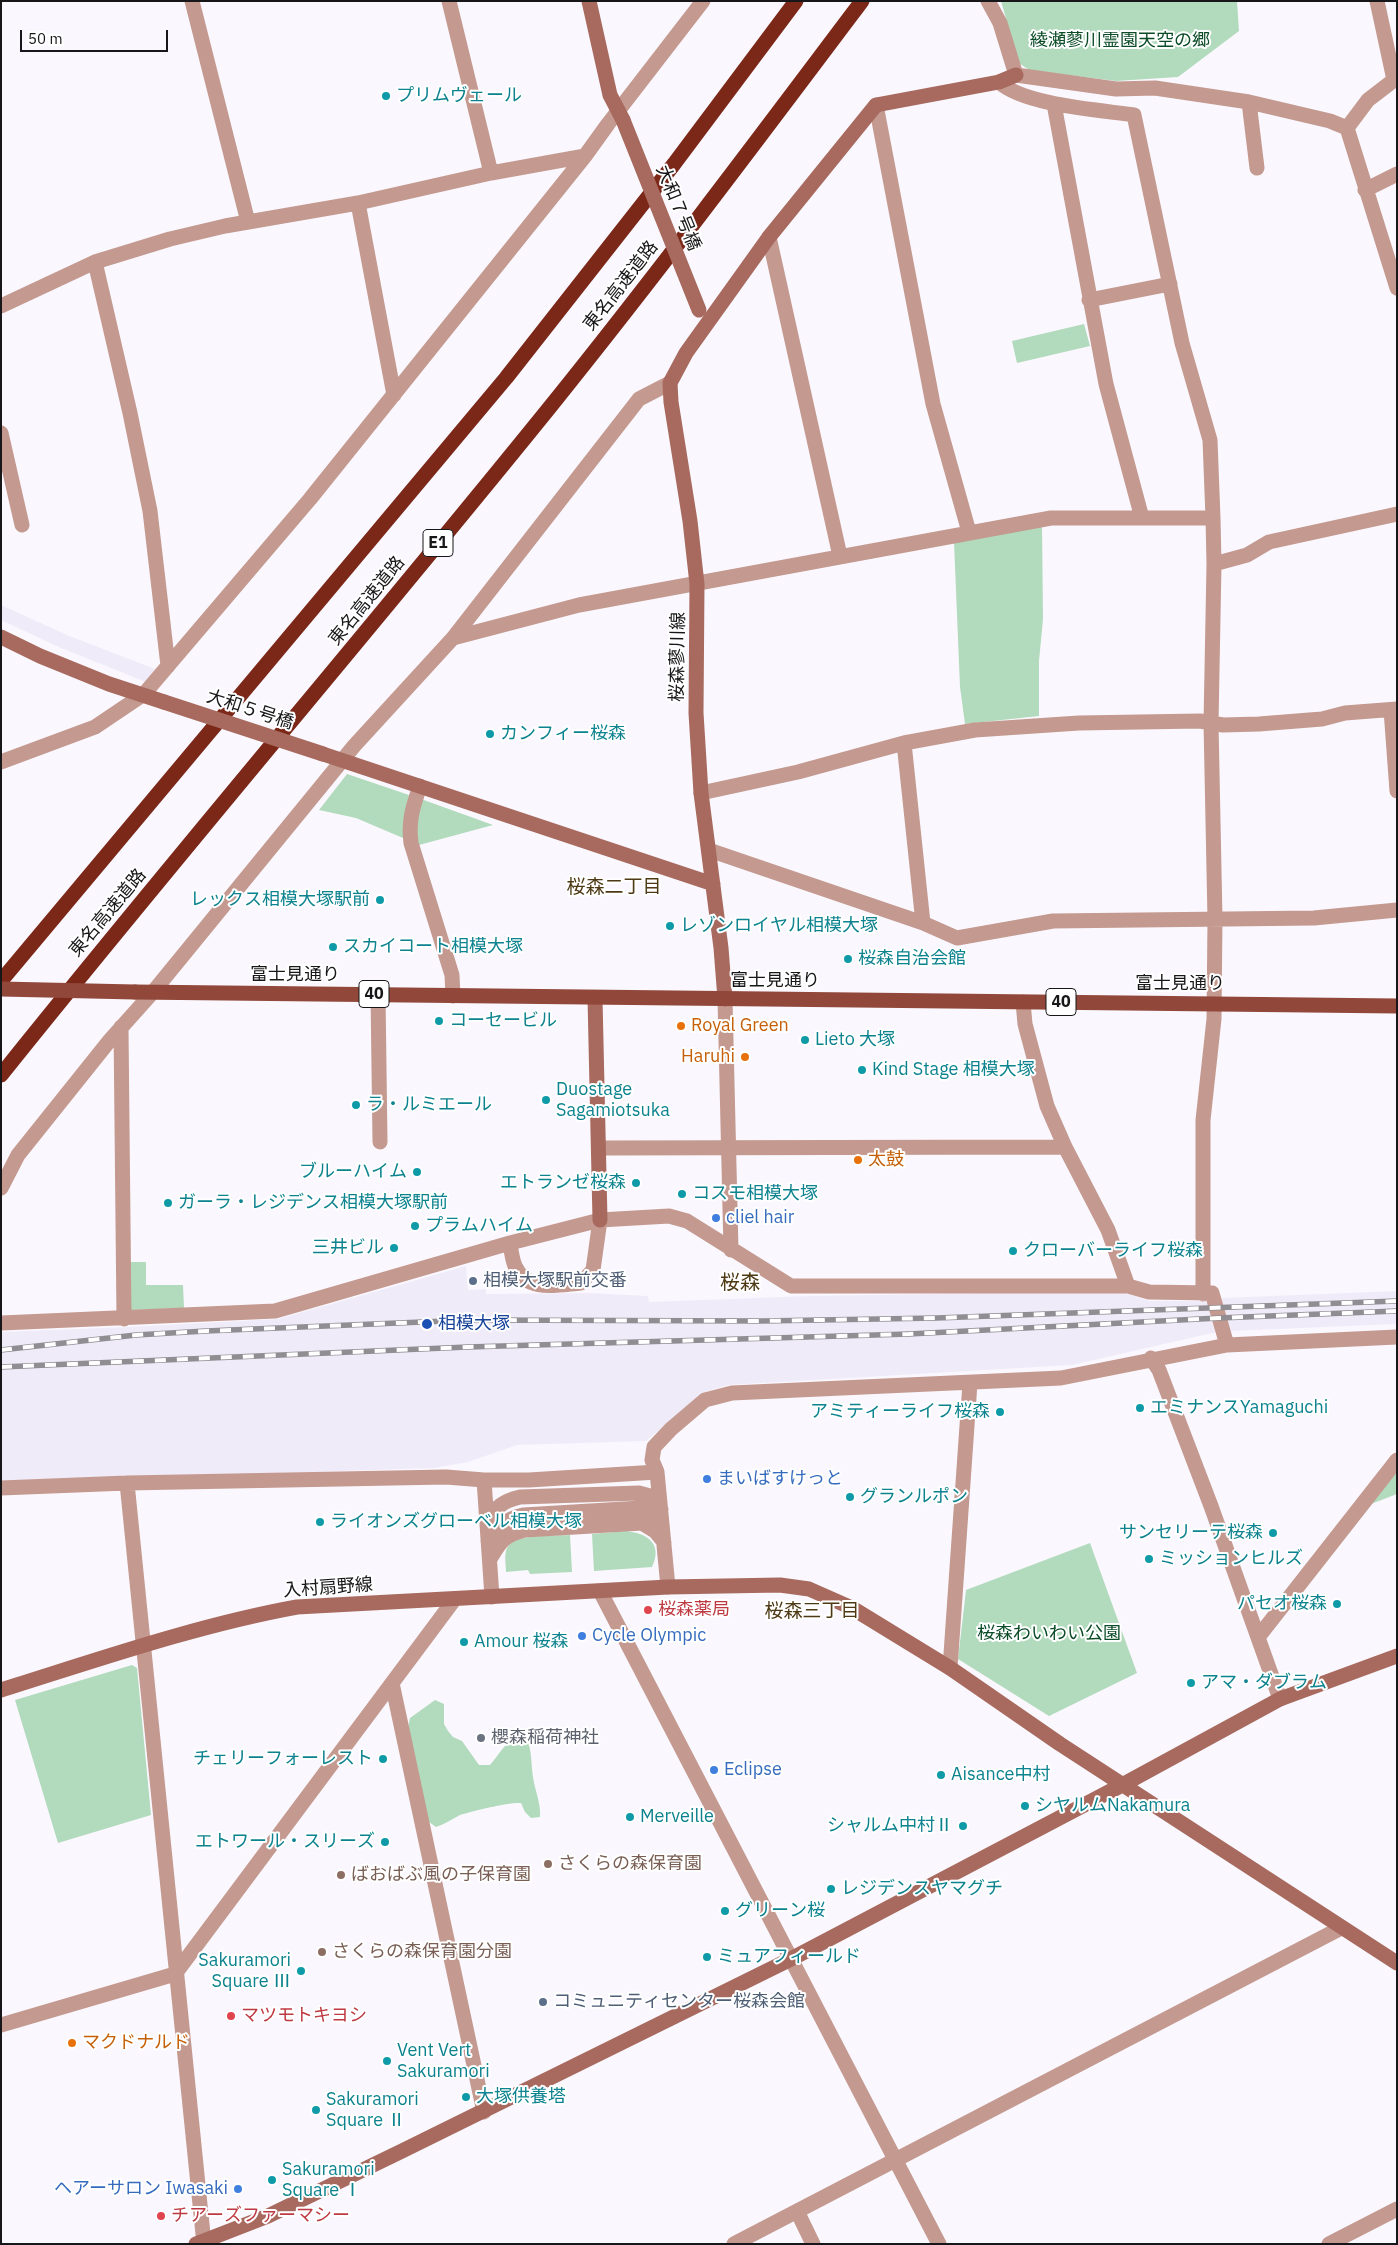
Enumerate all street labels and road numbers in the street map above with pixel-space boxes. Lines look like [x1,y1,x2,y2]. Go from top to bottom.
street label: 大和７号橋 [651,162,705,254]
street label: 東名高速道路 [579,237,663,335]
road number: E1 [423,530,453,556]
street label: 東名高速道路 [325,552,409,650]
street label: 桜森蓼川線 [666,612,690,702]
street label: 大和５号橋 [204,686,296,734]
street label: 東名高速道路 [65,865,151,961]
street label: 富士見通り [250,964,340,986]
street label: 富士見通り [730,970,820,992]
street label: 富士見通り [1135,973,1225,995]
road number: 40 [359,981,389,1008]
road number: 40 [1046,989,1076,1016]
street label: 入村扇野線 [282,1574,374,1602]

